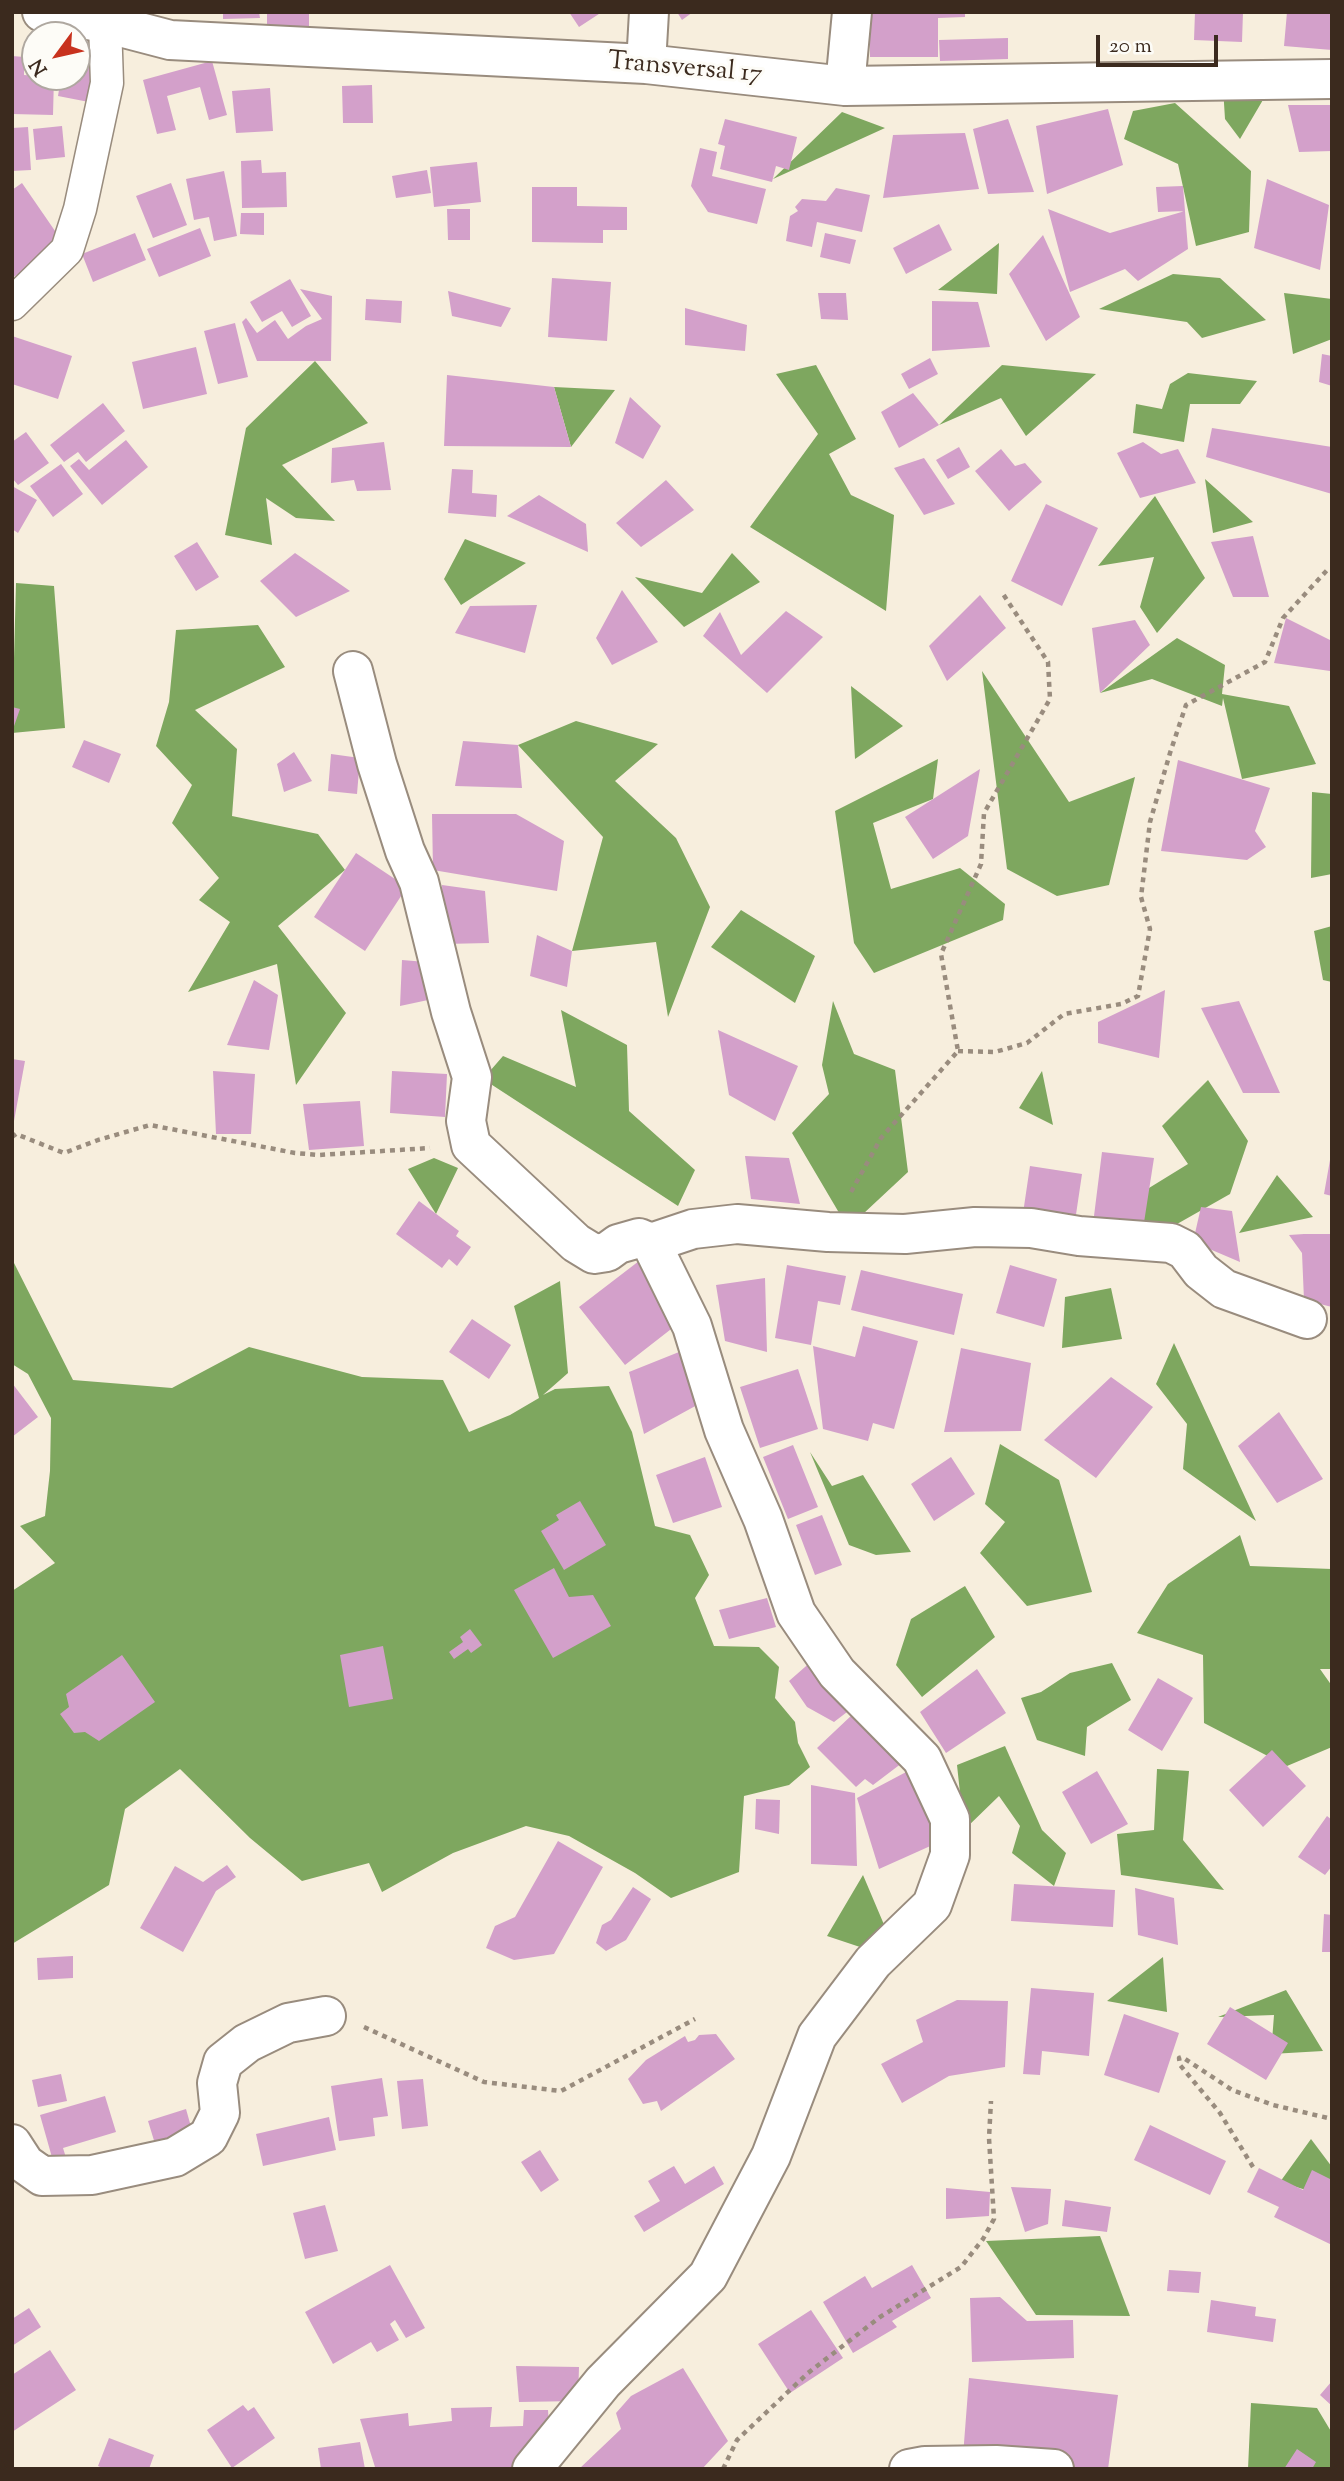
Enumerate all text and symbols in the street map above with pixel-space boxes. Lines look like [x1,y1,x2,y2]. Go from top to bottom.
north arrow [21,21,91,91]
scale bar [1099,21,1222,65]
text: 20 m [1109,32,1152,62]
street label: Transversal 17 [606,48,764,92]
text: N [24,53,55,80]

